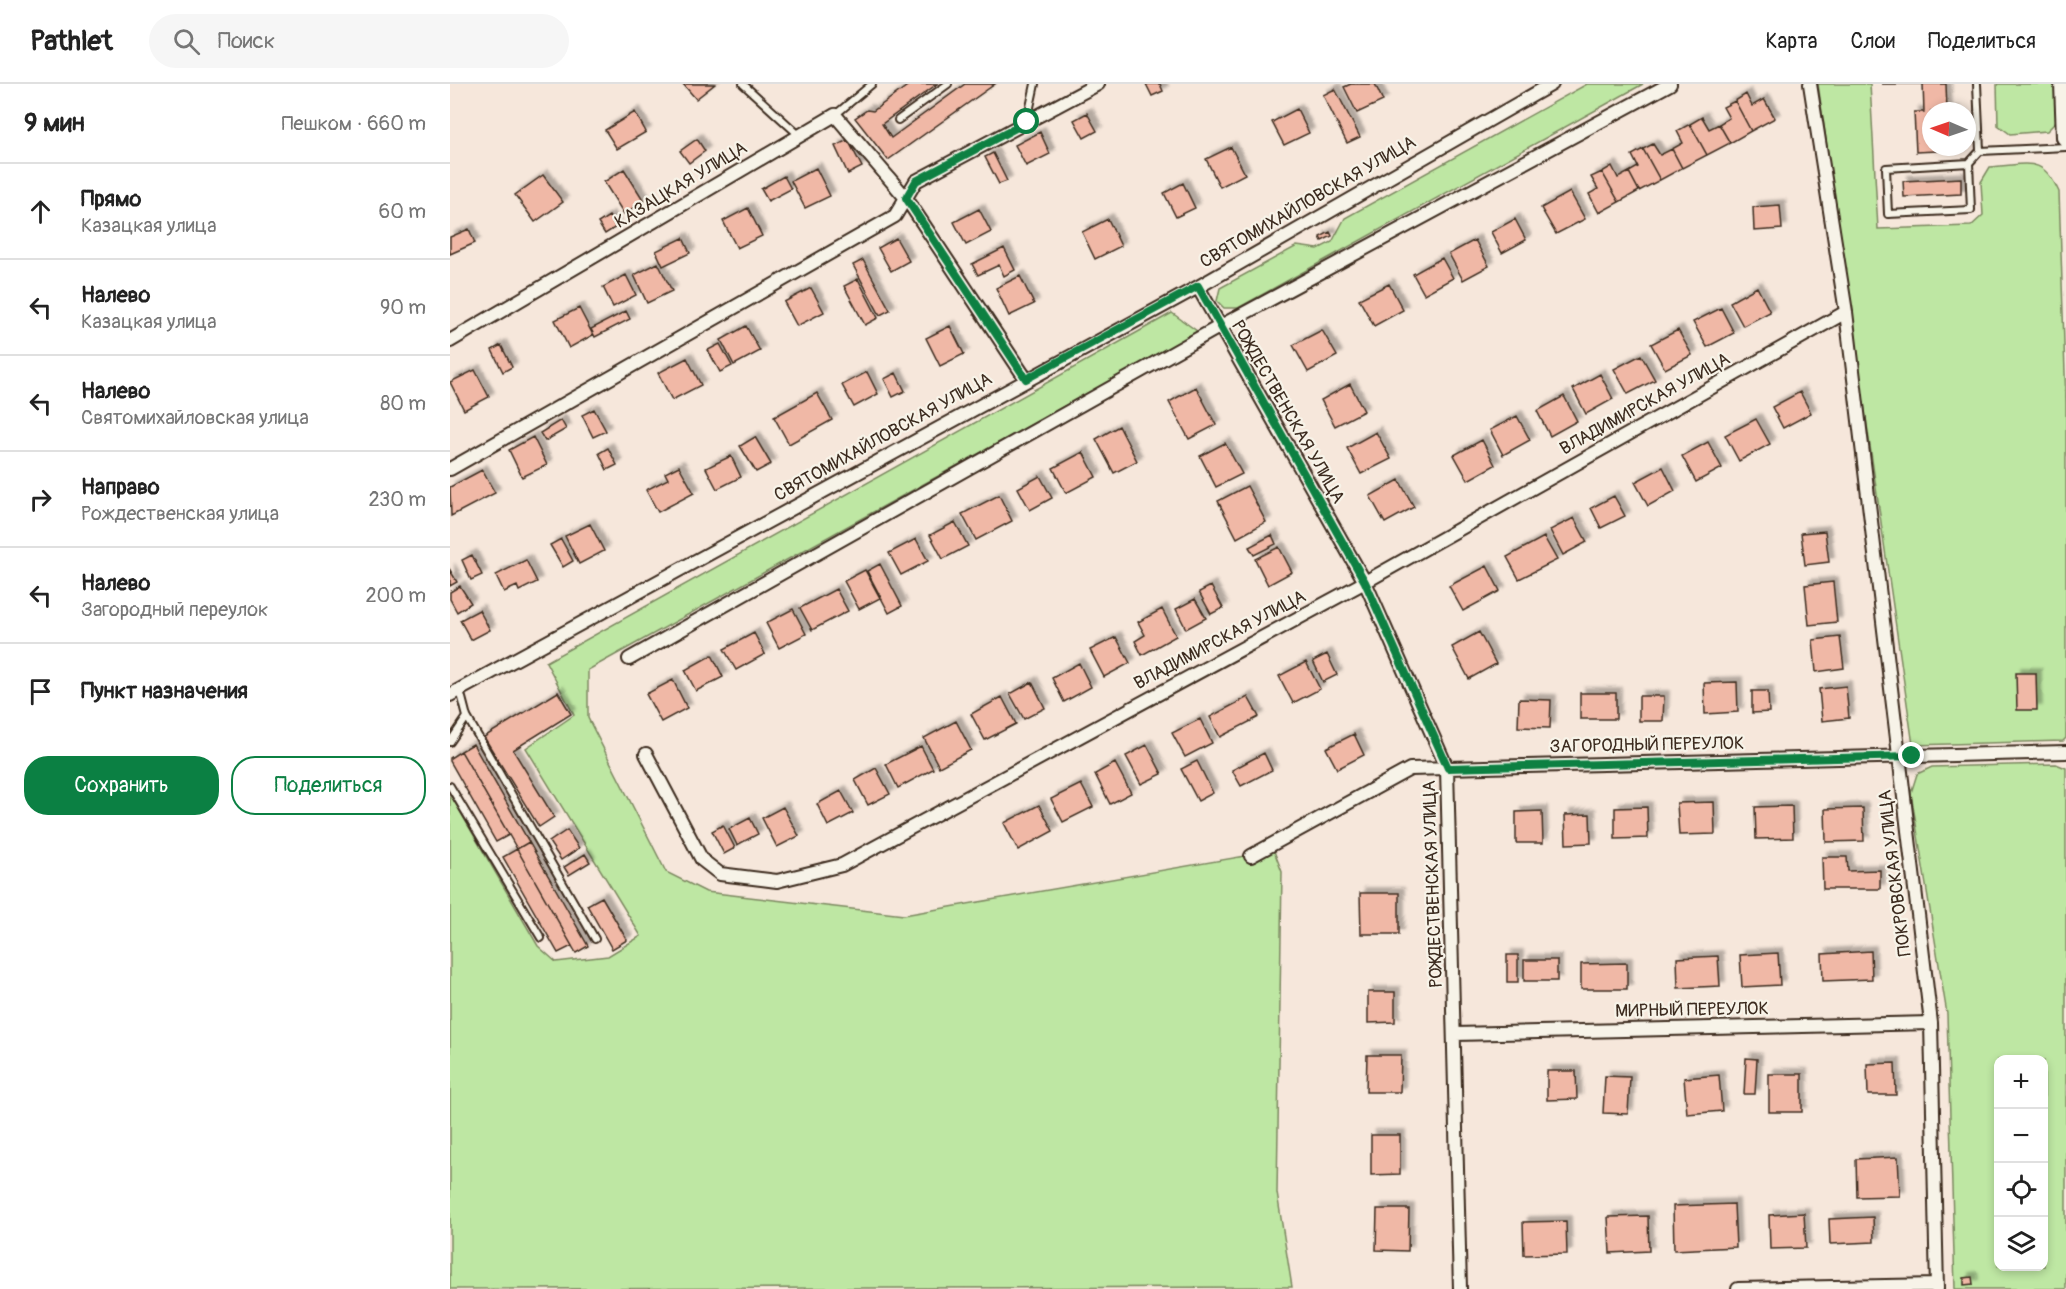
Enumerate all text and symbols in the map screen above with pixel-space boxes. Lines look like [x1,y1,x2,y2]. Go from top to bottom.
search box [149,14,569,68]
text: Pathlet [30,24,113,59]
icon: search [170,25,203,58]
text: Поиск [218,27,275,55]
text: Карта [1765,28,1817,55]
text: Слои [1850,28,1895,55]
text: Поделиться [1928,28,2036,55]
north arrow [1922,102,1976,156]
text: 9 мин [24,107,85,139]
route start [1013,108,1039,134]
text: Пешком · 660 m [282,111,426,136]
street label: СВЯТОМИХАЙЛОВСКАЯ УЛИЦА [1196,130,1420,273]
street label: КАЗАЦКАЯ УЛИЦА [611,136,752,234]
text: Прямо [81,185,141,213]
icon: ahead [24,195,57,228]
text: 60 m [379,199,426,224]
text: Казацкая улица [81,213,216,238]
text: Налево [81,281,150,309]
icon: left [24,291,57,324]
text: 90 m [380,295,426,320]
text: Казацкая улица [81,309,216,334]
street label: РОЖДЕСТВЕНСКАЯ УЛИЦА [1226,316,1350,508]
street label: ВЛАДИМИРСКАЯ УЛИЦА [1556,347,1735,460]
street label: СВЯТОМИХАЙЛОВСКАЯ УЛИЦА [770,367,996,507]
text: Налево [81,377,150,405]
icon: left [24,387,57,420]
text: 80 m [380,391,426,416]
text: Святомихайловская улица [81,405,309,430]
text: Направо [81,473,160,501]
icon: right [24,483,57,516]
text: 230 m [369,487,426,512]
text: Рождественская улица [81,501,279,526]
text: Налево [81,569,150,597]
icon: left [24,579,57,612]
text: 200 m [365,583,426,608]
street label: ВЛАДИМИРСКАЯ УЛИЦА [1130,585,1310,695]
text: Загородный переулок [81,597,268,622]
icon: arrive [24,675,57,708]
text: Пункт назначения [81,677,248,705]
street label: ЗАГОРОДНЫЙ ПЕРЕУЛОК [1550,732,1744,758]
route end [1898,742,1924,768]
button: Сохранить [24,756,219,815]
button: Поделиться [231,756,426,815]
street label: РОЖДЕСТВЕНСКАЯ УЛИЦА [1418,779,1448,988]
street label: ПОКРОВСКАЯ УЛИЦА [1873,788,1917,958]
street label: МИРНЫЙ ПЕРЕУЛОК [1615,997,1769,1023]
map controls [1994,1055,2048,1271]
button: + [1994,1055,2048,1109]
button: − [1994,1109,2048,1163]
button: locate [1994,1163,2048,1217]
button: layers [1994,1217,2048,1271]

